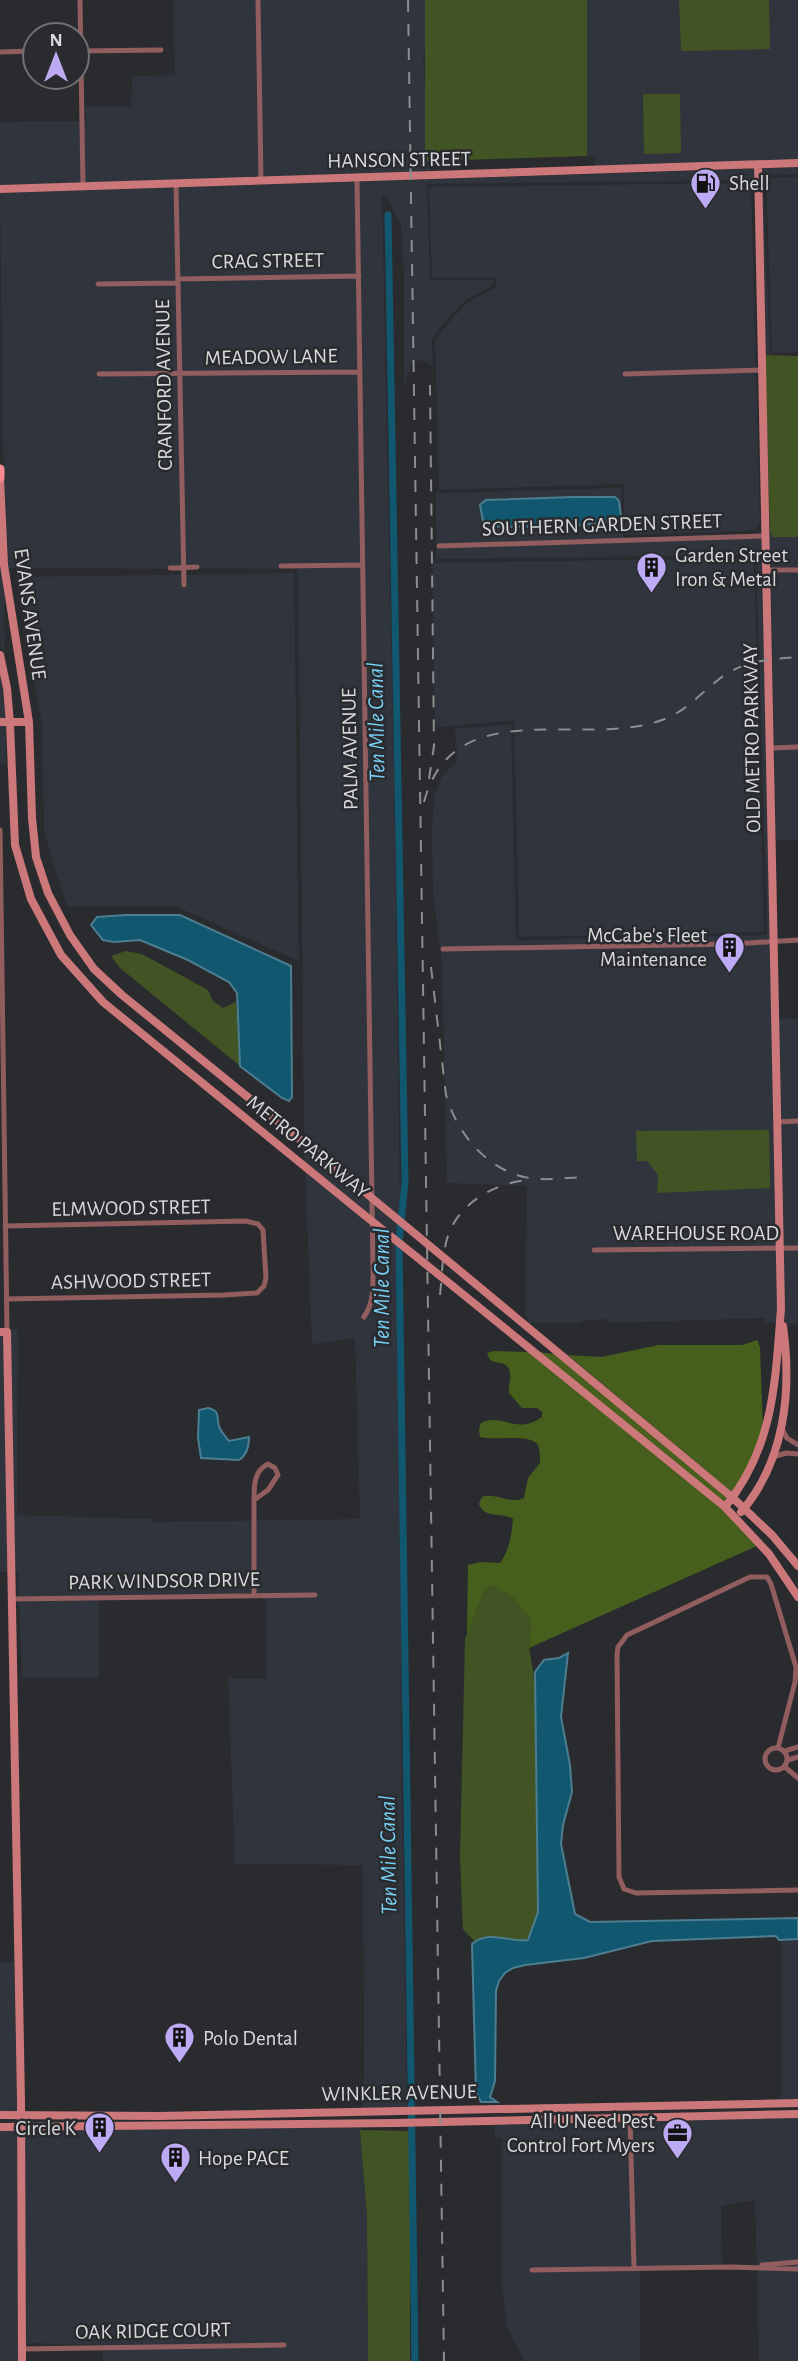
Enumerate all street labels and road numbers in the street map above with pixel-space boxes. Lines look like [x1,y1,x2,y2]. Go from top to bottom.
street label: HANSON STREET [327,148,471,172]
street label: CRAG STREET [212,250,324,272]
street label: CRANFORD AVENUE [152,299,176,471]
street label: MEADOW LANE [204,345,338,369]
street label: SOUTHERN GARDEN STREET [481,510,723,540]
street label: EVANS AVENUE [10,547,50,681]
street label: OLD METRO PARKWAY [740,643,764,833]
street label: PALM AVENUE [338,688,362,810]
street label: METRO PARKWAY [243,1091,373,1203]
street label: ELMWOOD STREET [51,1196,211,1220]
street label: WAREHOUSE ROAD [613,1223,779,1244]
street label: ASHWOOD STREET [51,1269,211,1293]
street label: PARK WINDSOR DRIVE [68,1569,260,1593]
street label: WINKLER AVENUE [321,2081,477,2105]
street label: OAK RIDGE COURT [75,2319,231,2343]

